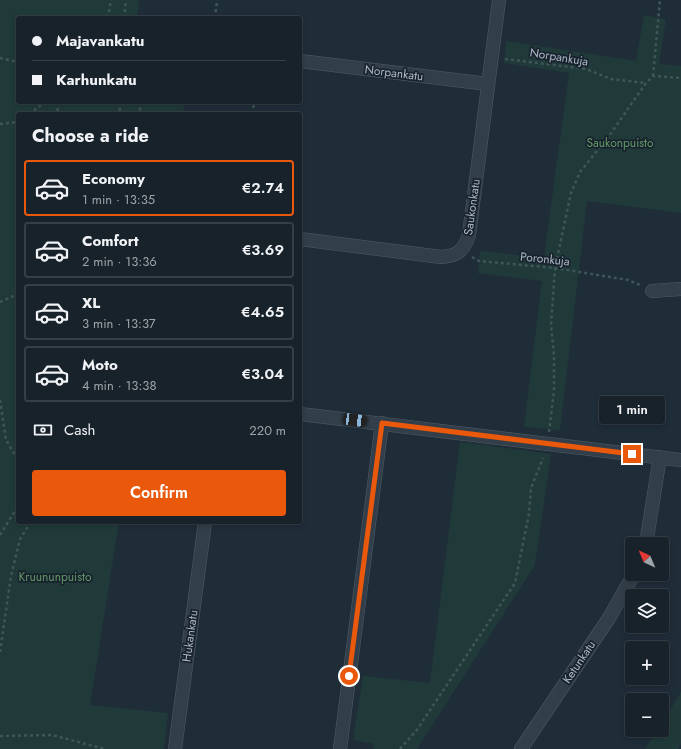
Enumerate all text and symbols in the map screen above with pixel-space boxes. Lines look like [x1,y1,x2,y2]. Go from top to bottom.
text: Majavankatu [56,30,144,52]
street label: Norpankuja [528,43,590,71]
street label: Norpankatu [364,60,424,86]
text: Karhunkatu [56,69,137,91]
text: Choose a ride [32,123,149,149]
park label: Saukonpuisto [586,134,654,152]
text: Economy [82,168,145,190]
icon: car [34,170,70,206]
text: €2.74 [242,177,284,199]
street label: Saukonkatu [459,178,485,236]
text: 1 min · 13:35 [82,190,155,209]
text: Comfort [82,230,139,252]
icon: car [34,232,70,268]
text: €3.69 [242,239,284,261]
street label: Poronkuja [519,247,571,271]
text: 2 min · 13:36 [82,252,157,271]
text: XL [82,292,100,314]
icon: car [34,294,70,330]
text: €4.65 [241,301,284,323]
text: 3 min · 13:37 [82,314,156,333]
text: Moto [82,354,118,376]
icon: car [34,356,70,392]
text: €3.04 [242,363,284,385]
text: 4 min · 13:38 [82,376,157,395]
callout: 1 min [599,396,665,424]
text: 1 min [616,400,648,419]
car [342,413,368,427]
icon: cash [32,419,54,441]
text: Cash [64,419,95,441]
text: 220 m [249,421,286,440]
route end [623,445,641,463]
button: Confirm [32,470,286,516]
north arrow [625,537,669,581]
map controls [625,537,669,737]
park label: Kruununpuisto [19,568,92,586]
button: layers [625,589,669,633]
street label: Hukankatu [177,609,203,663]
street label: Ketunkatu [558,637,600,687]
button: + [625,641,669,685]
route start [340,667,358,685]
button: − [625,693,669,737]

